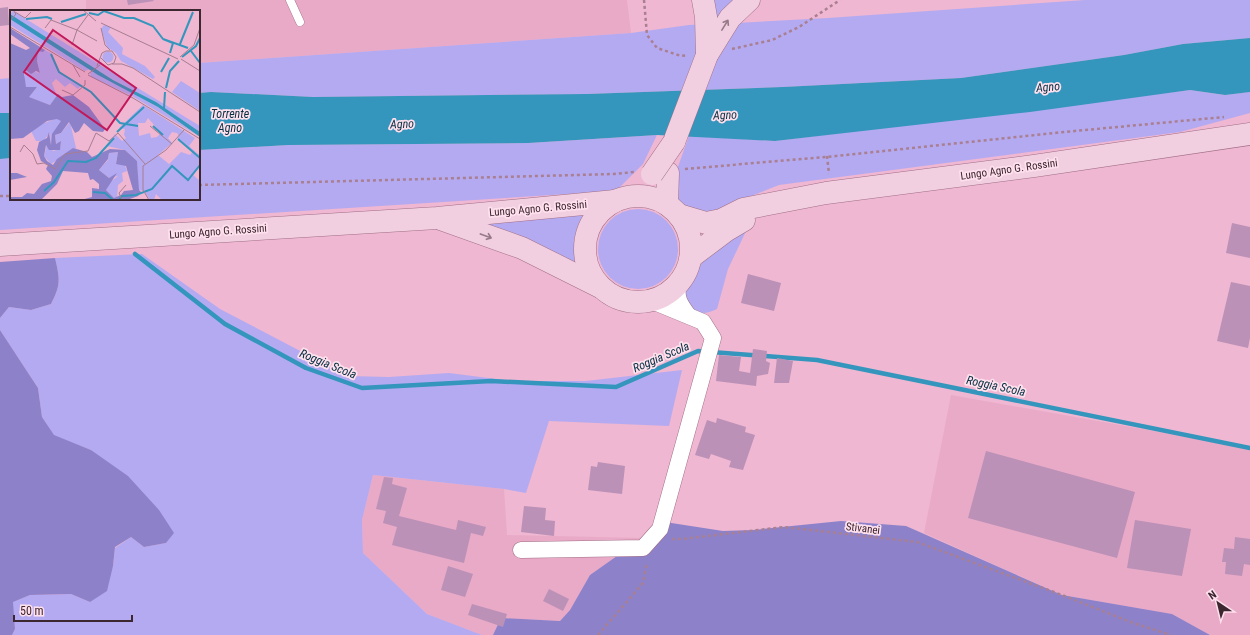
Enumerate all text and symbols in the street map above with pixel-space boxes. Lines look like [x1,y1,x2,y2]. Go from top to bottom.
inset map [10,10,200,200]
one-way arrow [721,20,729,31]
water label: Agno [1034,79,1061,95]
water label: Torrente Agno [211,107,250,135]
water label: Agno [712,108,737,122]
water label: Agno [389,117,414,131]
street label: Lungo Agno G. Rossini [960,156,1058,183]
street label: Lungo Agno G. Rossini [489,198,587,219]
street label: Lungo Agno G. Rossini [169,222,267,241]
one-way arrow [480,232,492,240]
water label: Roggia Scola [631,339,691,375]
water label: Roggia Scola [298,346,358,382]
water label: Roggia Scola [965,373,1027,399]
street label: Stivanei [845,520,881,537]
north arrow [1198,583,1238,623]
text: N [1206,588,1219,602]
scale bar [14,597,132,623]
text: 50 m [20,604,44,618]

